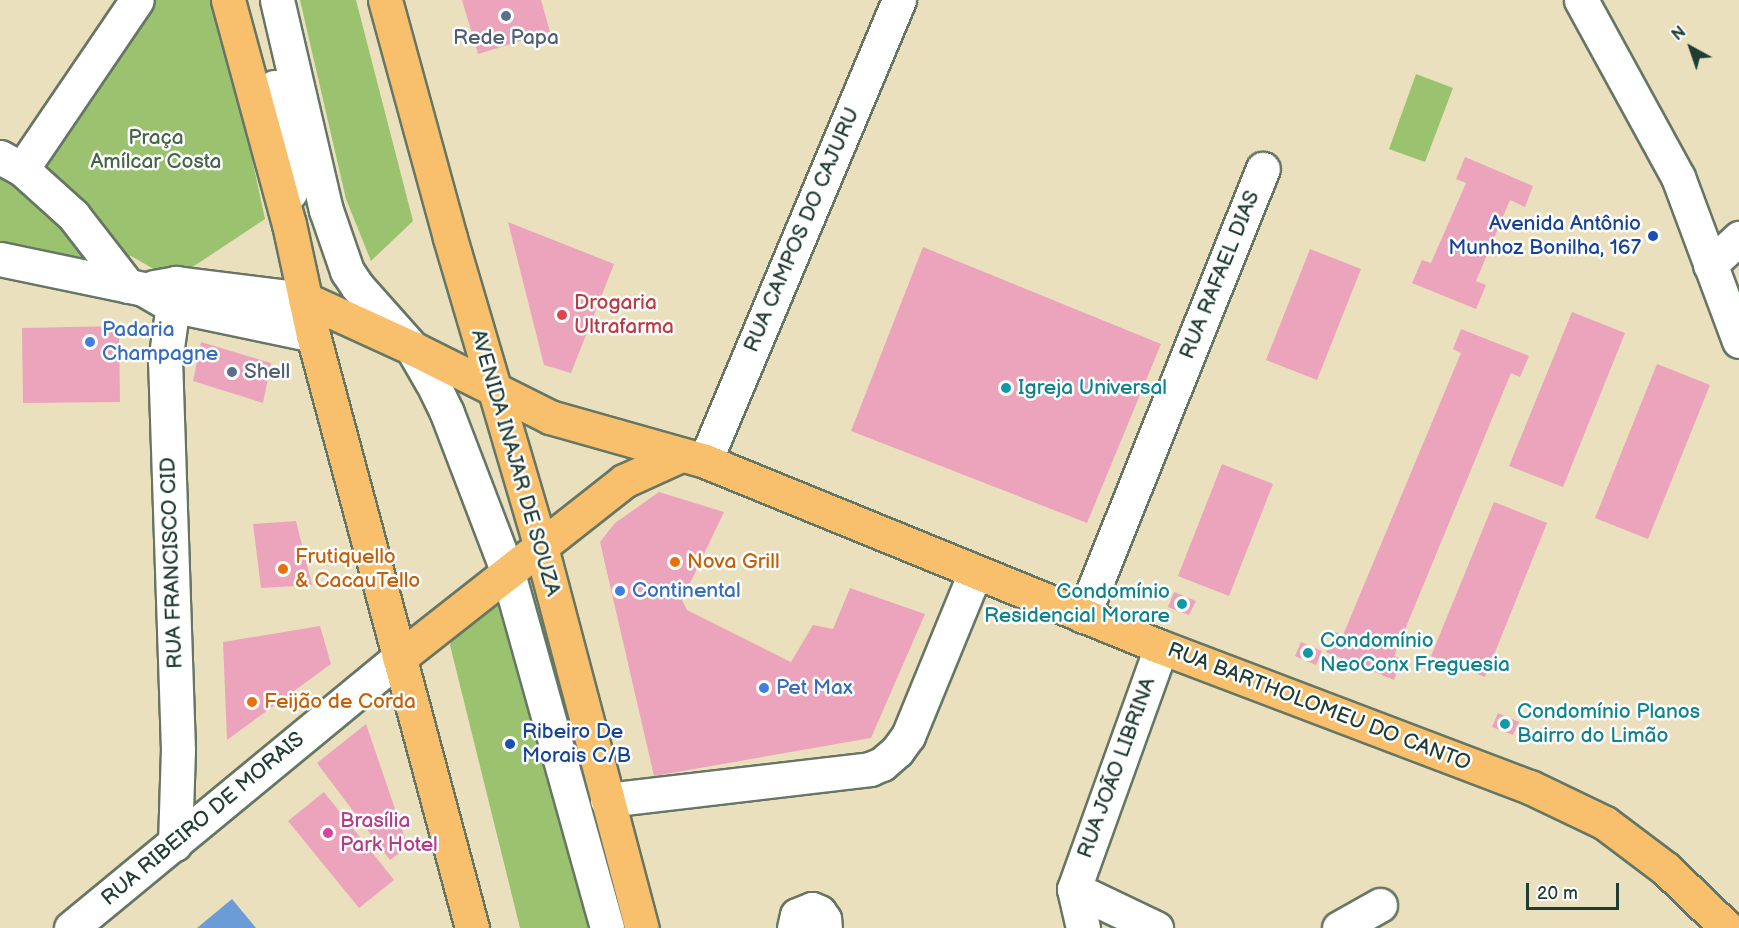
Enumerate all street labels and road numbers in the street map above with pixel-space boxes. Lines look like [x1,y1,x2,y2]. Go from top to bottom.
street label: RUA CAMPOS DO CAJURU [739,104,865,356]
street label: RUA RAFAEL DIAS [1175,187,1265,363]
street label: AVENIDA INAJAR DE SOUZA [465,327,565,599]
street label: RUA FRANCISCO CID [156,457,188,669]
street label: RUA BARTHOLOMEU DO CANTO [1164,637,1474,777]
street label: RUA JOÃO LIBRINA [1072,674,1162,862]
street label: RUA RIBEIRO DE MORAIS [96,727,310,911]

